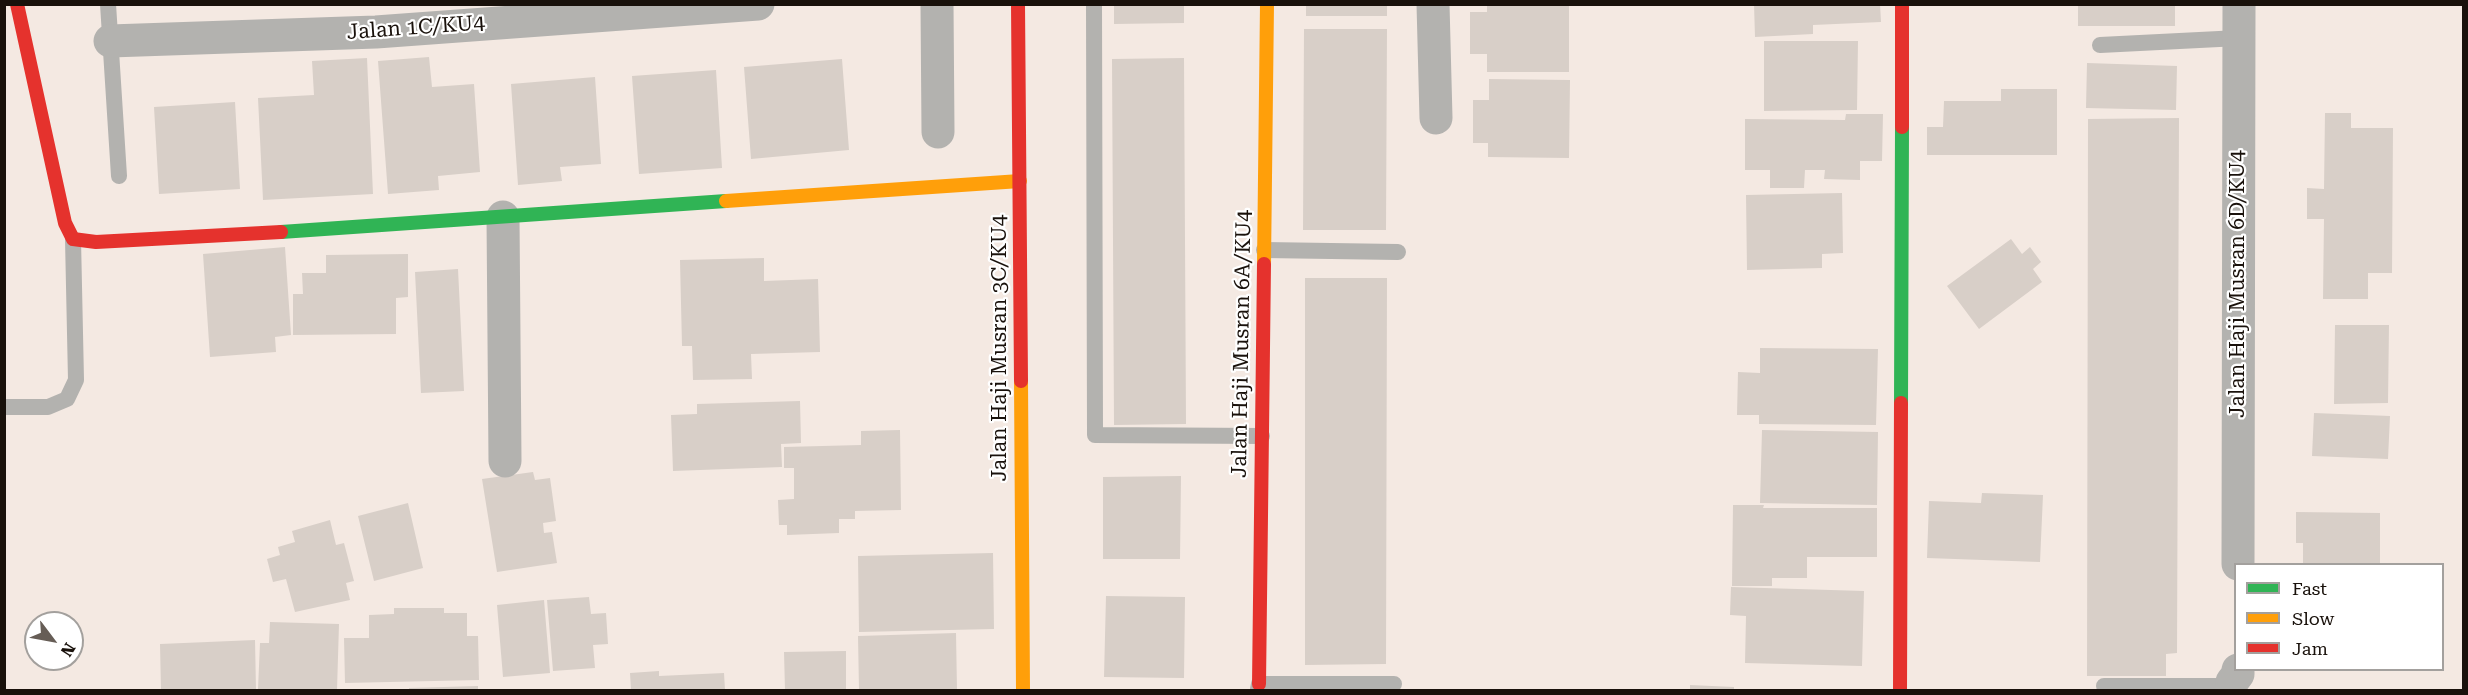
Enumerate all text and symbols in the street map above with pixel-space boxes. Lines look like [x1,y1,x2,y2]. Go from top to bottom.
street label: Jalan 1C/KU4 [346,11,486,45]
street label: Jalan Haji Musran 6D/KU4 [2225,150,2251,418]
street label: Jalan Haji Musran 6A/KU4 [1227,210,1257,478]
street label: Jalan Haji Musran 3C/KU4 [987,214,1013,482]
legend [2234,563,2444,671]
text: Fast [2292,578,2327,599]
text: Slow [2292,608,2334,629]
north arrow [24,611,84,671]
text: Jam [2292,638,2328,659]
text: N [57,639,79,660]

